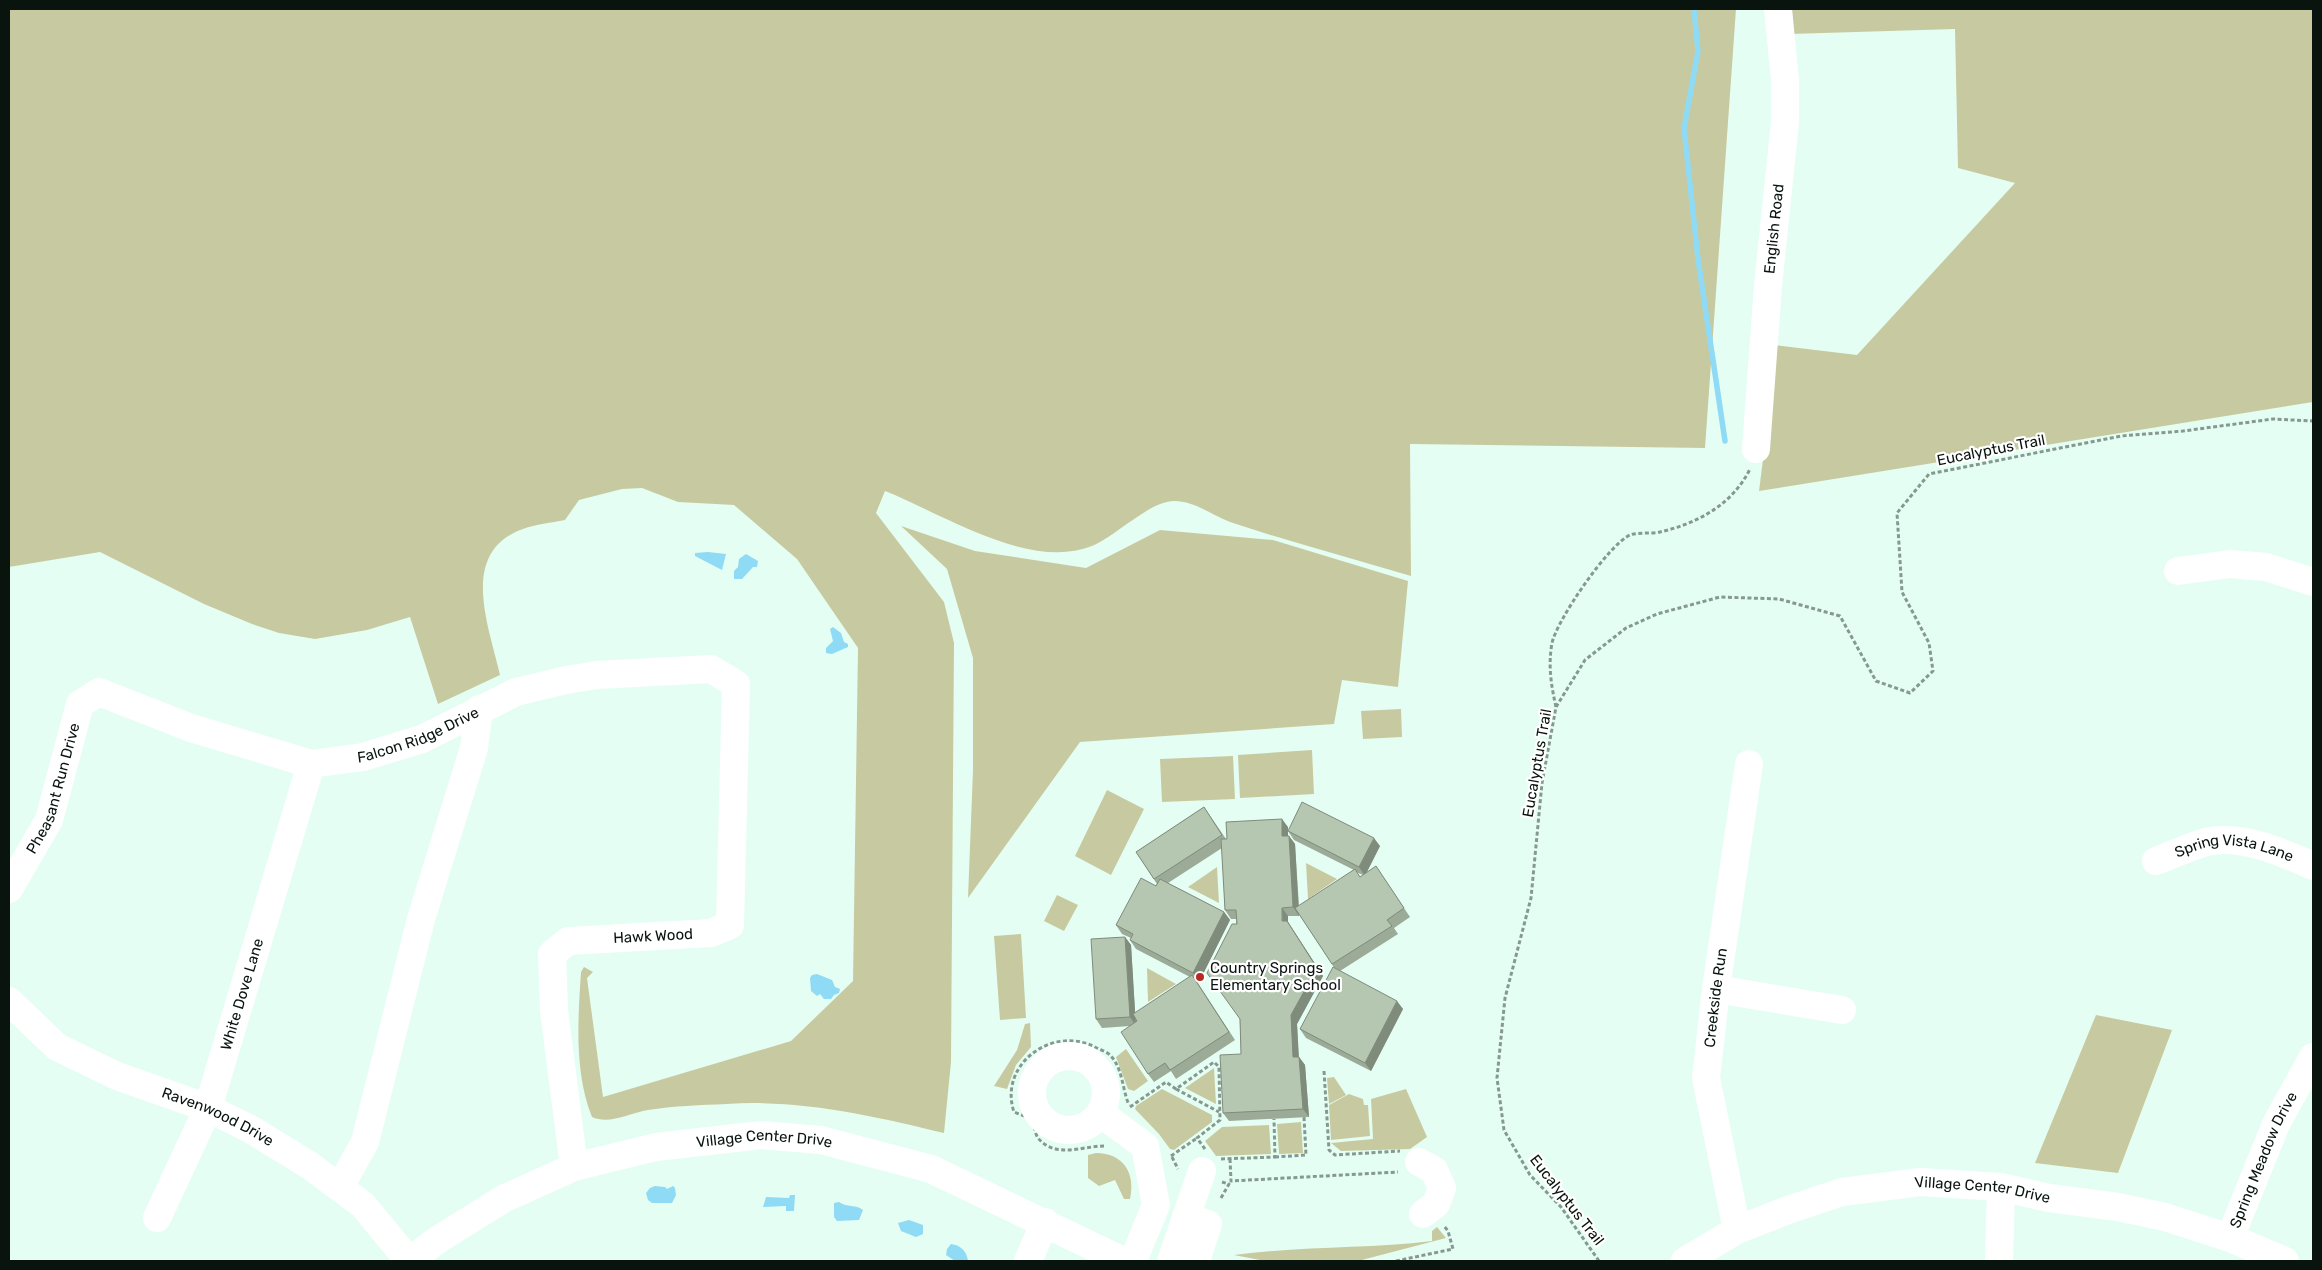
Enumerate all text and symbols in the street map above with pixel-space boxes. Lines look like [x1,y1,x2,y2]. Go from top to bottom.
street label: English Road [1760,183,1788,275]
street label: Eucalyptus Trail [1935,431,2047,469]
street label: Falcon Ridge Drive [356,703,482,767]
street label: Eucalyptus Trail [1519,707,1555,819]
street label: Pheasant Run Drive [22,721,84,857]
street label: Spring Vista Lane [2172,831,2296,866]
street label: Hawk Wood [613,925,693,947]
street label: White Dove Lane [217,936,267,1052]
street label: Creekside Run [1700,947,1731,1048]
place label: Country Springs Elementary School [1210,959,1341,994]
marker: Country Springs Elementary School [1194,971,1206,983]
street label: Ravenwood Drive [160,1084,277,1150]
street label: Spring Meadow Drive [2226,1089,2301,1231]
street label: Village Center Drive [695,1126,835,1152]
street label: Eucalyptus Trail [1526,1151,1608,1249]
street label: Village Center Drive [1914,1172,2052,1207]

